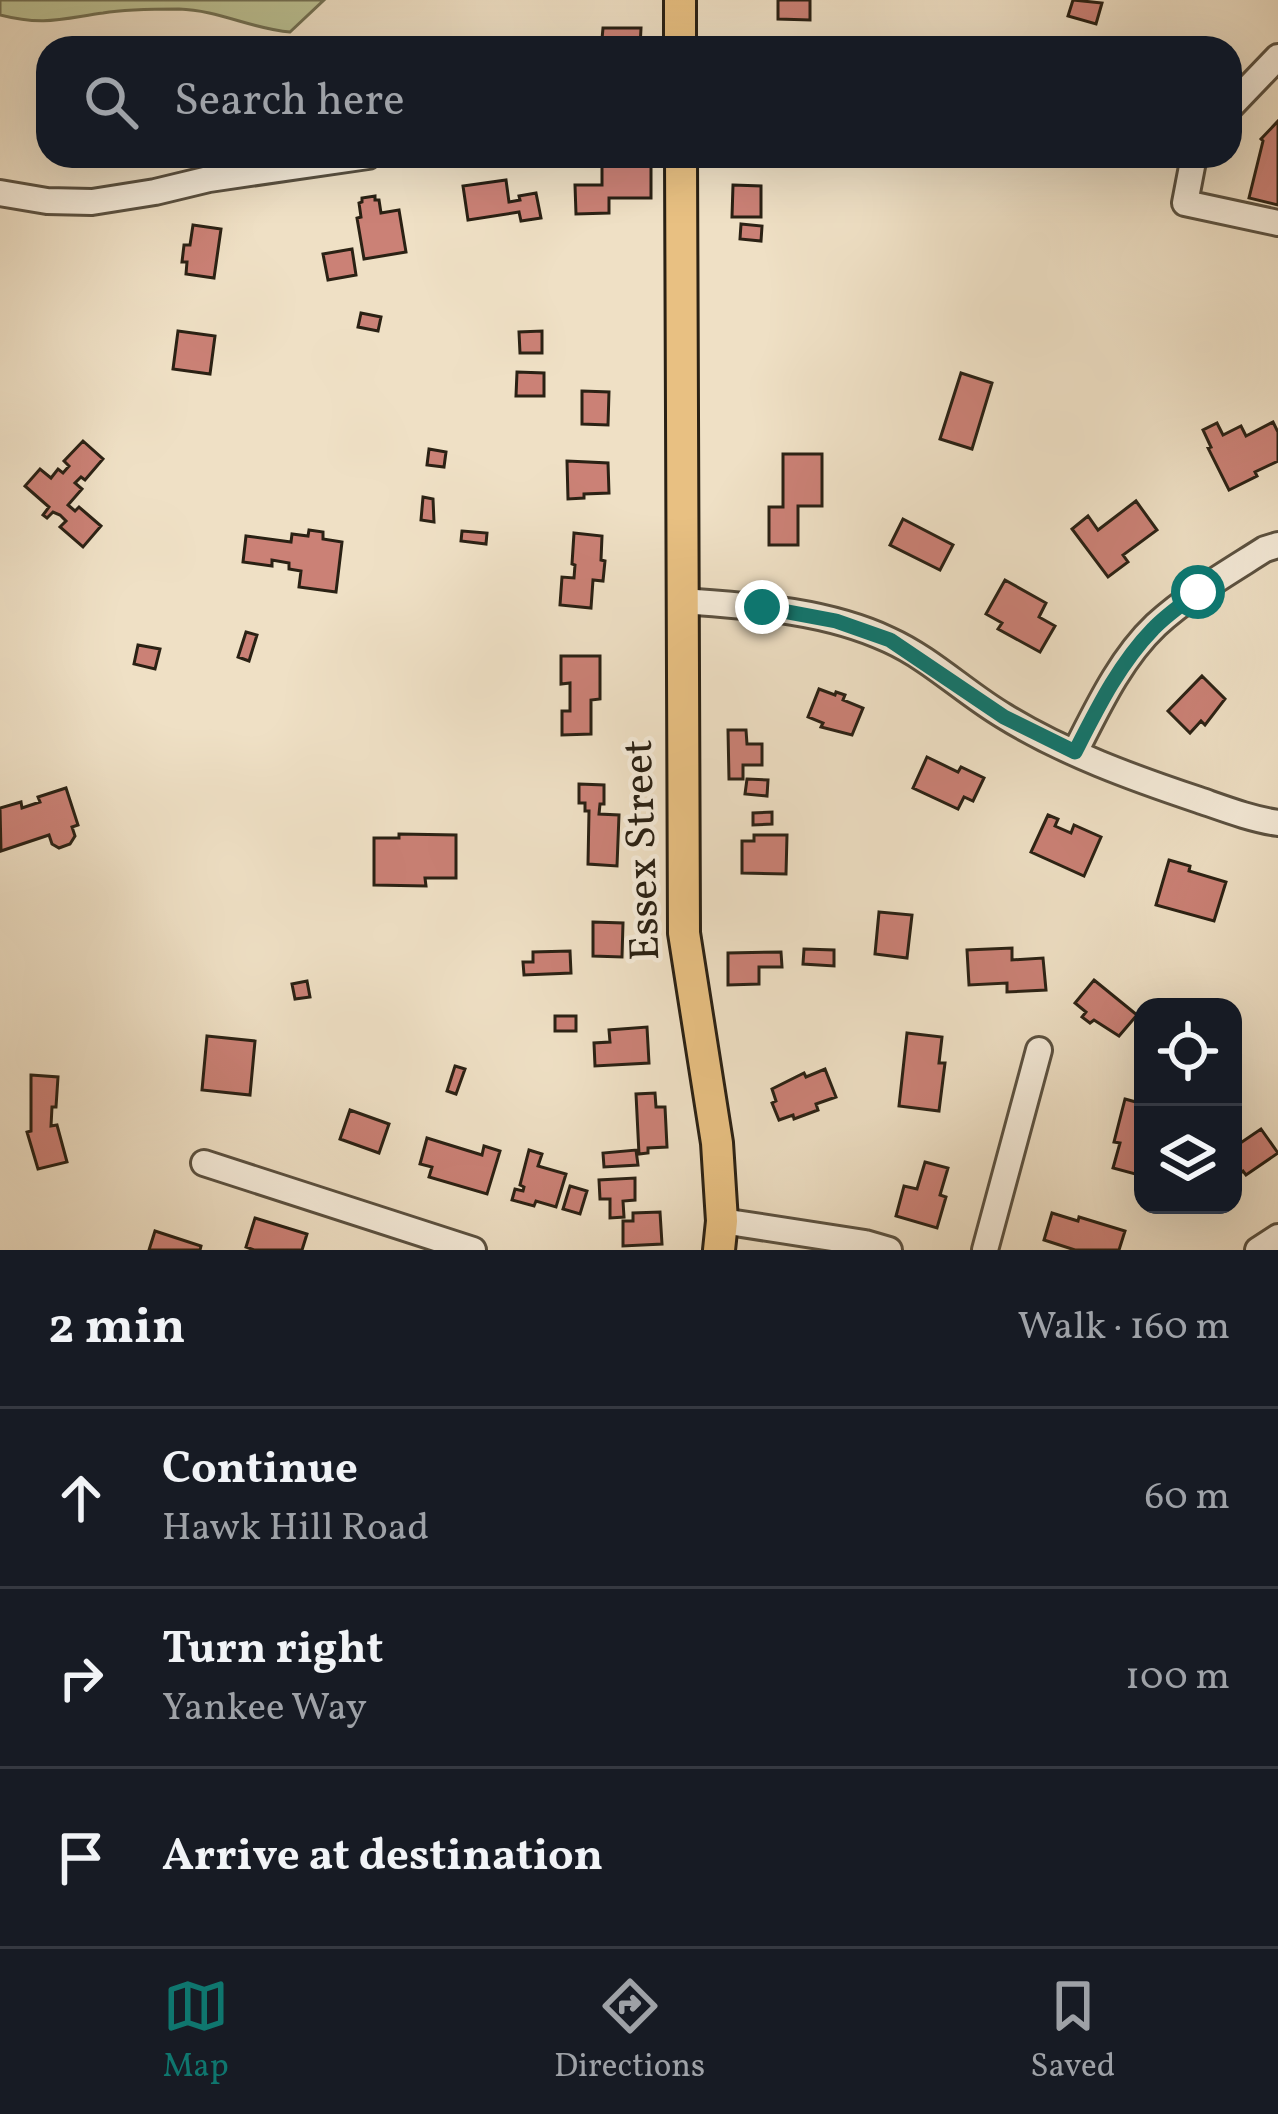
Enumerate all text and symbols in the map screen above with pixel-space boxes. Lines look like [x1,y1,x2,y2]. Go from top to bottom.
search box [36,36,1242,168]
icon: search [78,69,144,135]
text: Search here [174,71,405,134]
route start [1171,565,1225,619]
route end [735,580,789,634]
street label: Essex Street [611,738,677,962]
map controls [1134,998,1242,1214]
button: locate [1134,998,1242,1106]
button: layers [1134,1106,1242,1214]
text: 2 min [48,1293,186,1364]
text: Walk · 160 m [1017,1301,1230,1355]
text: Continue [162,1439,358,1502]
icon: ahead [48,1465,114,1531]
text: 60 m [1145,1471,1230,1525]
text: Hawk Hill Road [162,1502,429,1556]
text: Turn right [162,1619,383,1682]
icon: right [48,1645,114,1711]
text: 100 m [1125,1651,1230,1705]
text: Yankee Way [162,1682,367,1736]
icon: arrive [48,1825,114,1891]
text: Arrive at destination [162,1826,603,1889]
tab: Map [163,1973,229,2091]
tab: Directions [554,1973,705,2091]
tab: Saved [1030,1973,1115,2091]

